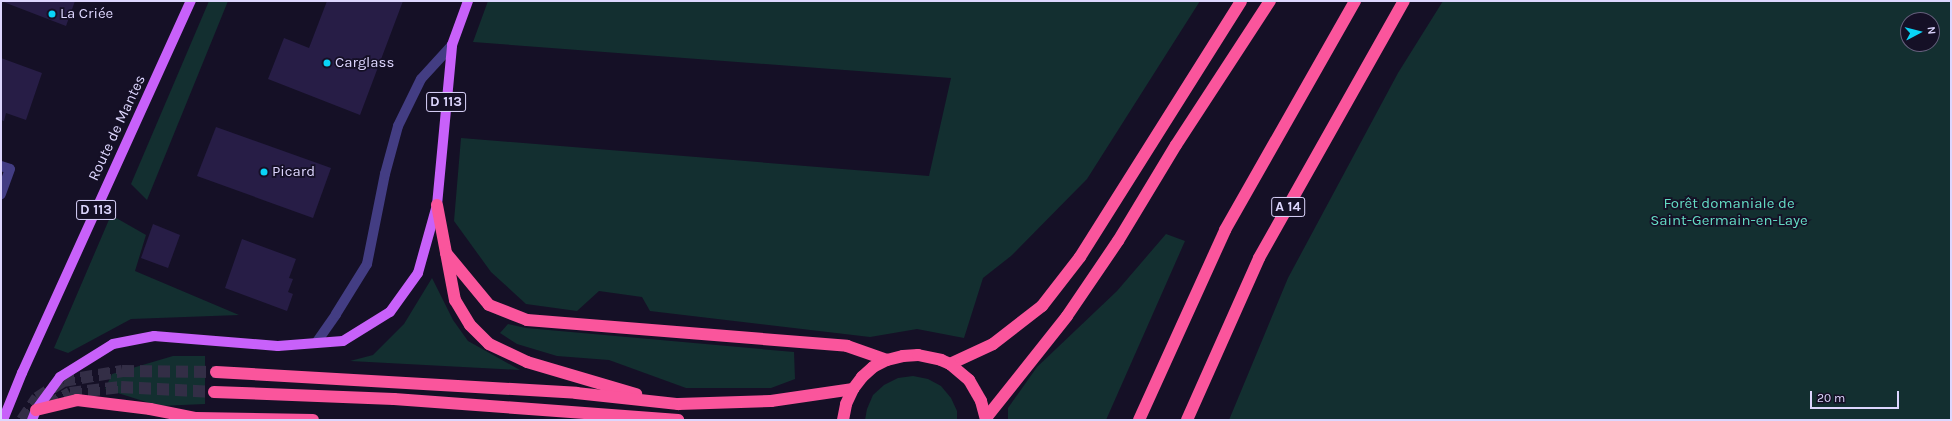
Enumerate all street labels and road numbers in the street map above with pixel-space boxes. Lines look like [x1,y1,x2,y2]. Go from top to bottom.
street label: Route de Mantes [85,72,149,184]
road number: D 113 [426,90,466,114]
road number: A 14 [1271,195,1305,219]
road number: D 113 [76,198,116,222]

